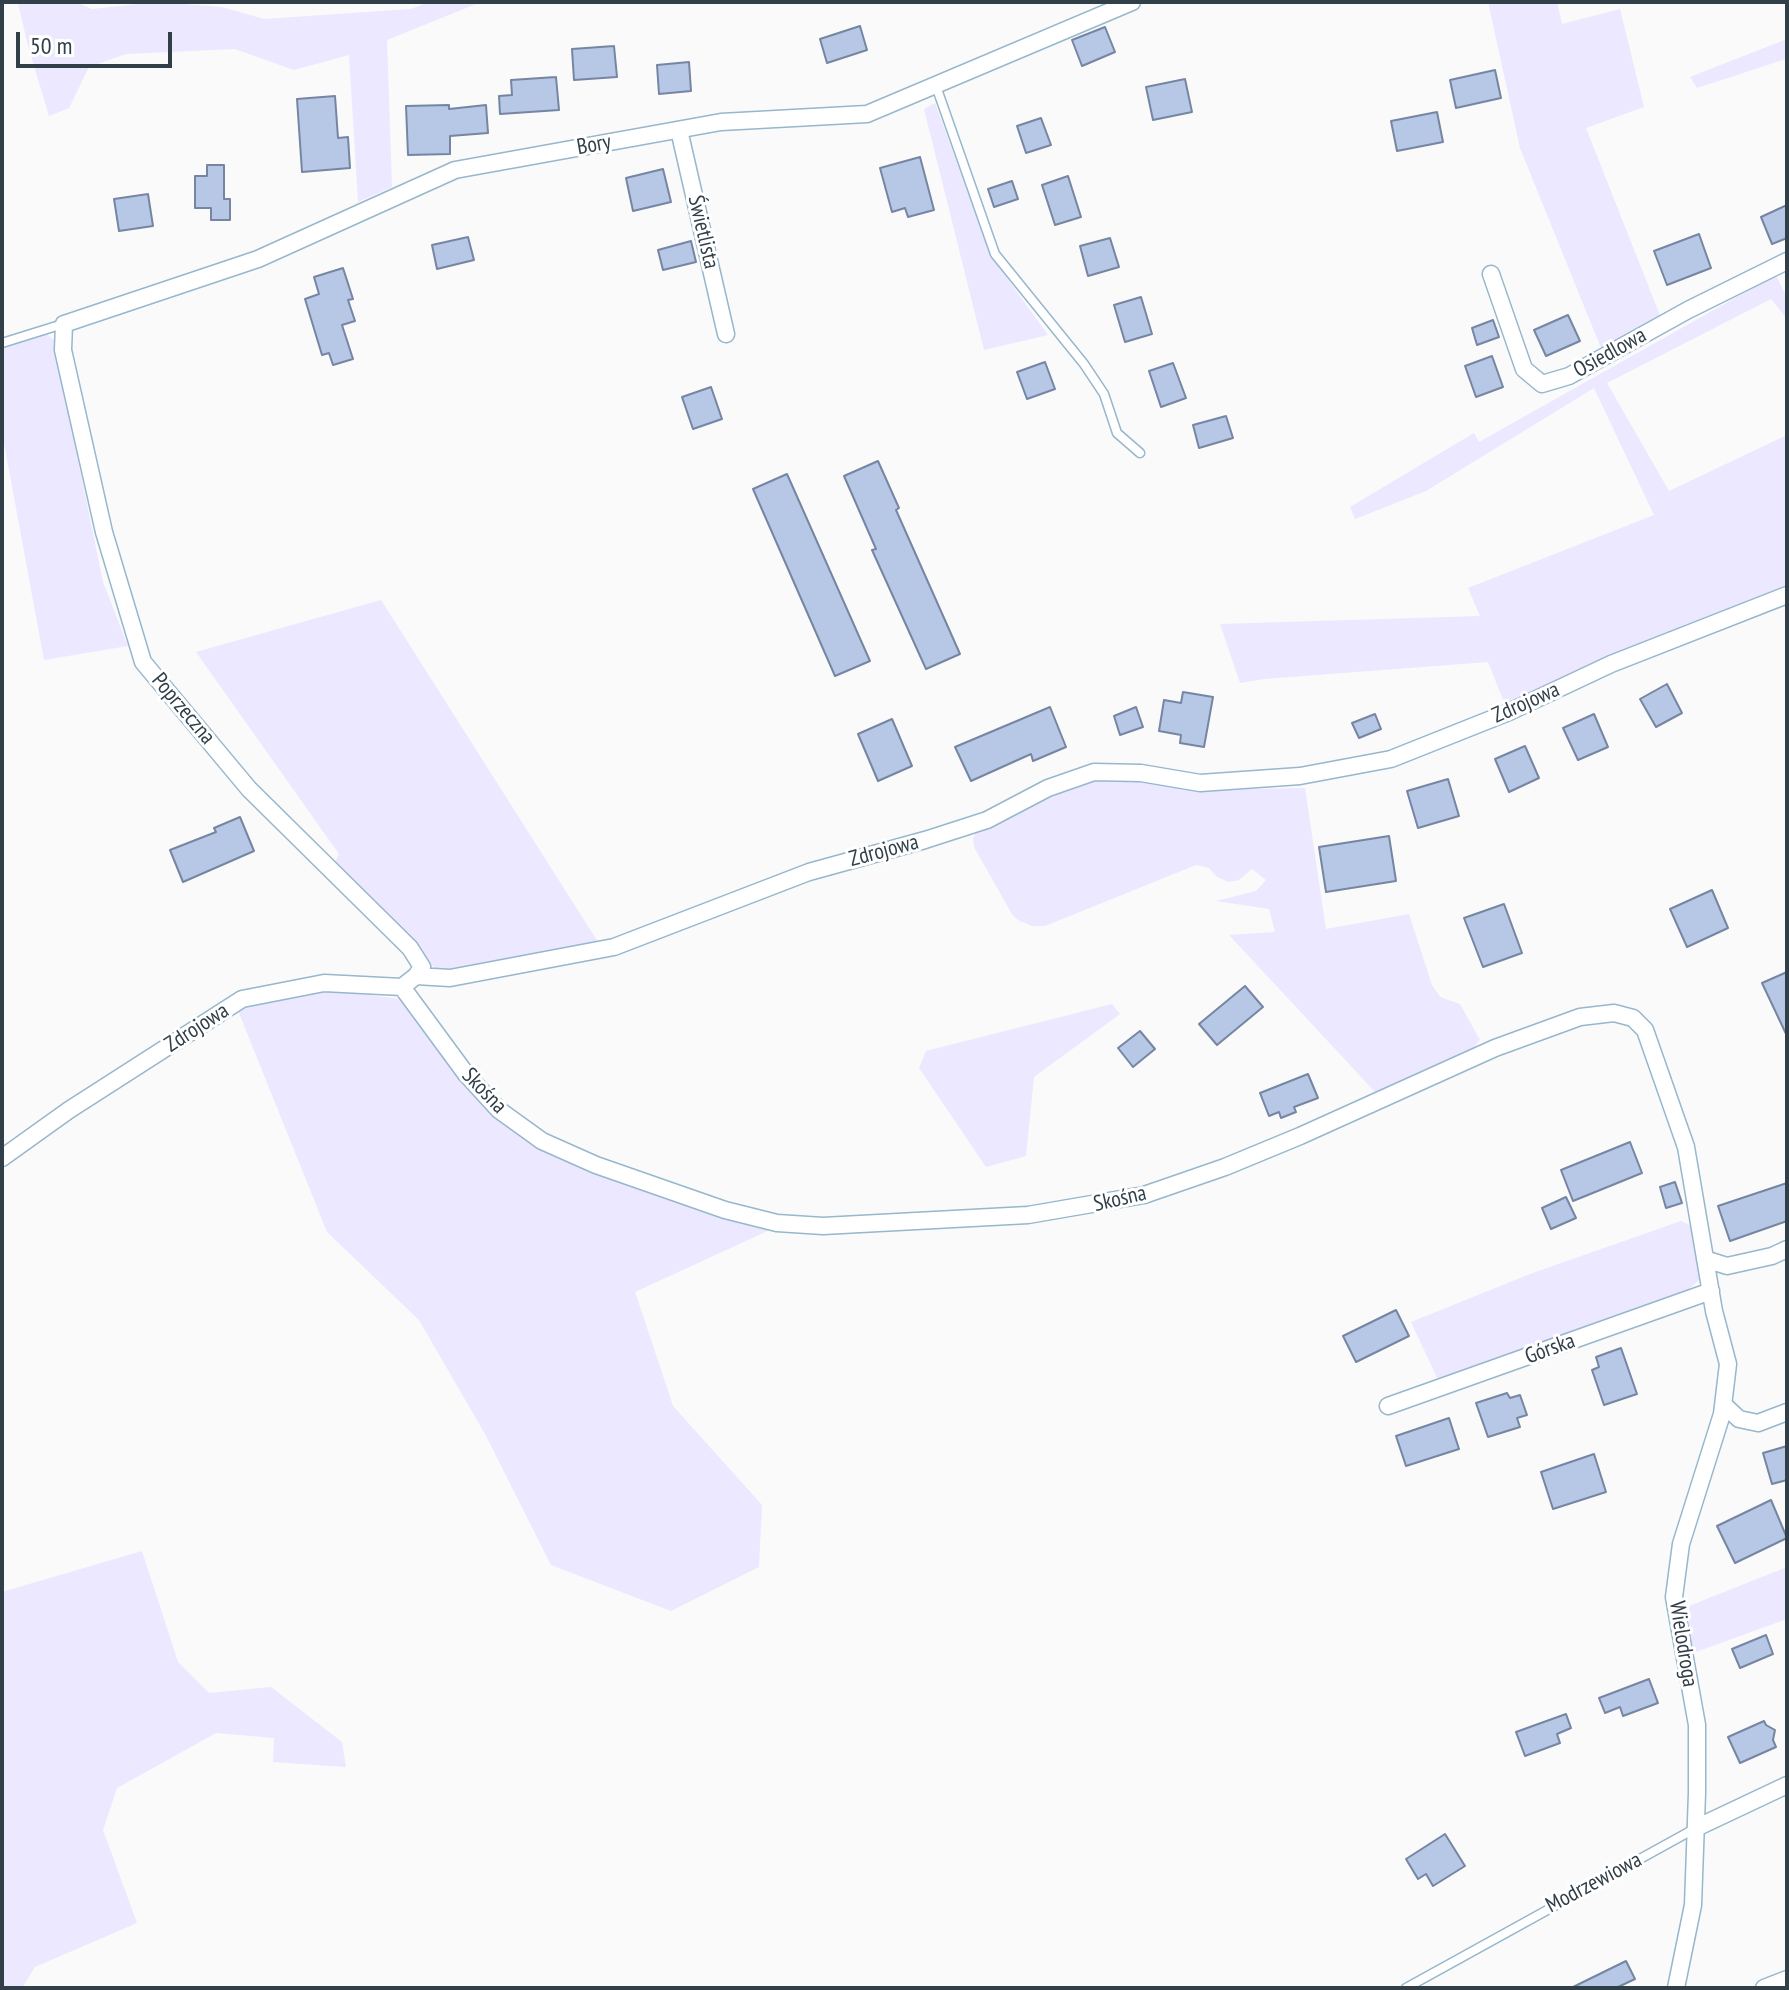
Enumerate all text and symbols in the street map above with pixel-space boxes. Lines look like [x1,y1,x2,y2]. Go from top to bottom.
scale bar [20,16,176,66]
text: 50 m [30,30,72,61]
street label: Bory [575,129,613,161]
street label: Świetlista [682,193,724,271]
street label: Osiedlowa [1569,322,1651,384]
street label: Poprzeczna [146,668,220,750]
street label: Zdrojowa [1488,677,1564,729]
street label: Zdrojowa [847,829,921,873]
street label: Zdrojowa [160,998,234,1058]
street label: Skośna [456,1063,512,1119]
street label: Skośna [1091,1180,1149,1218]
street label: Górska [1521,1328,1579,1370]
street label: Wielodroga [1663,1599,1703,1689]
street label: Modrzewiowa [1542,1847,1646,1919]

